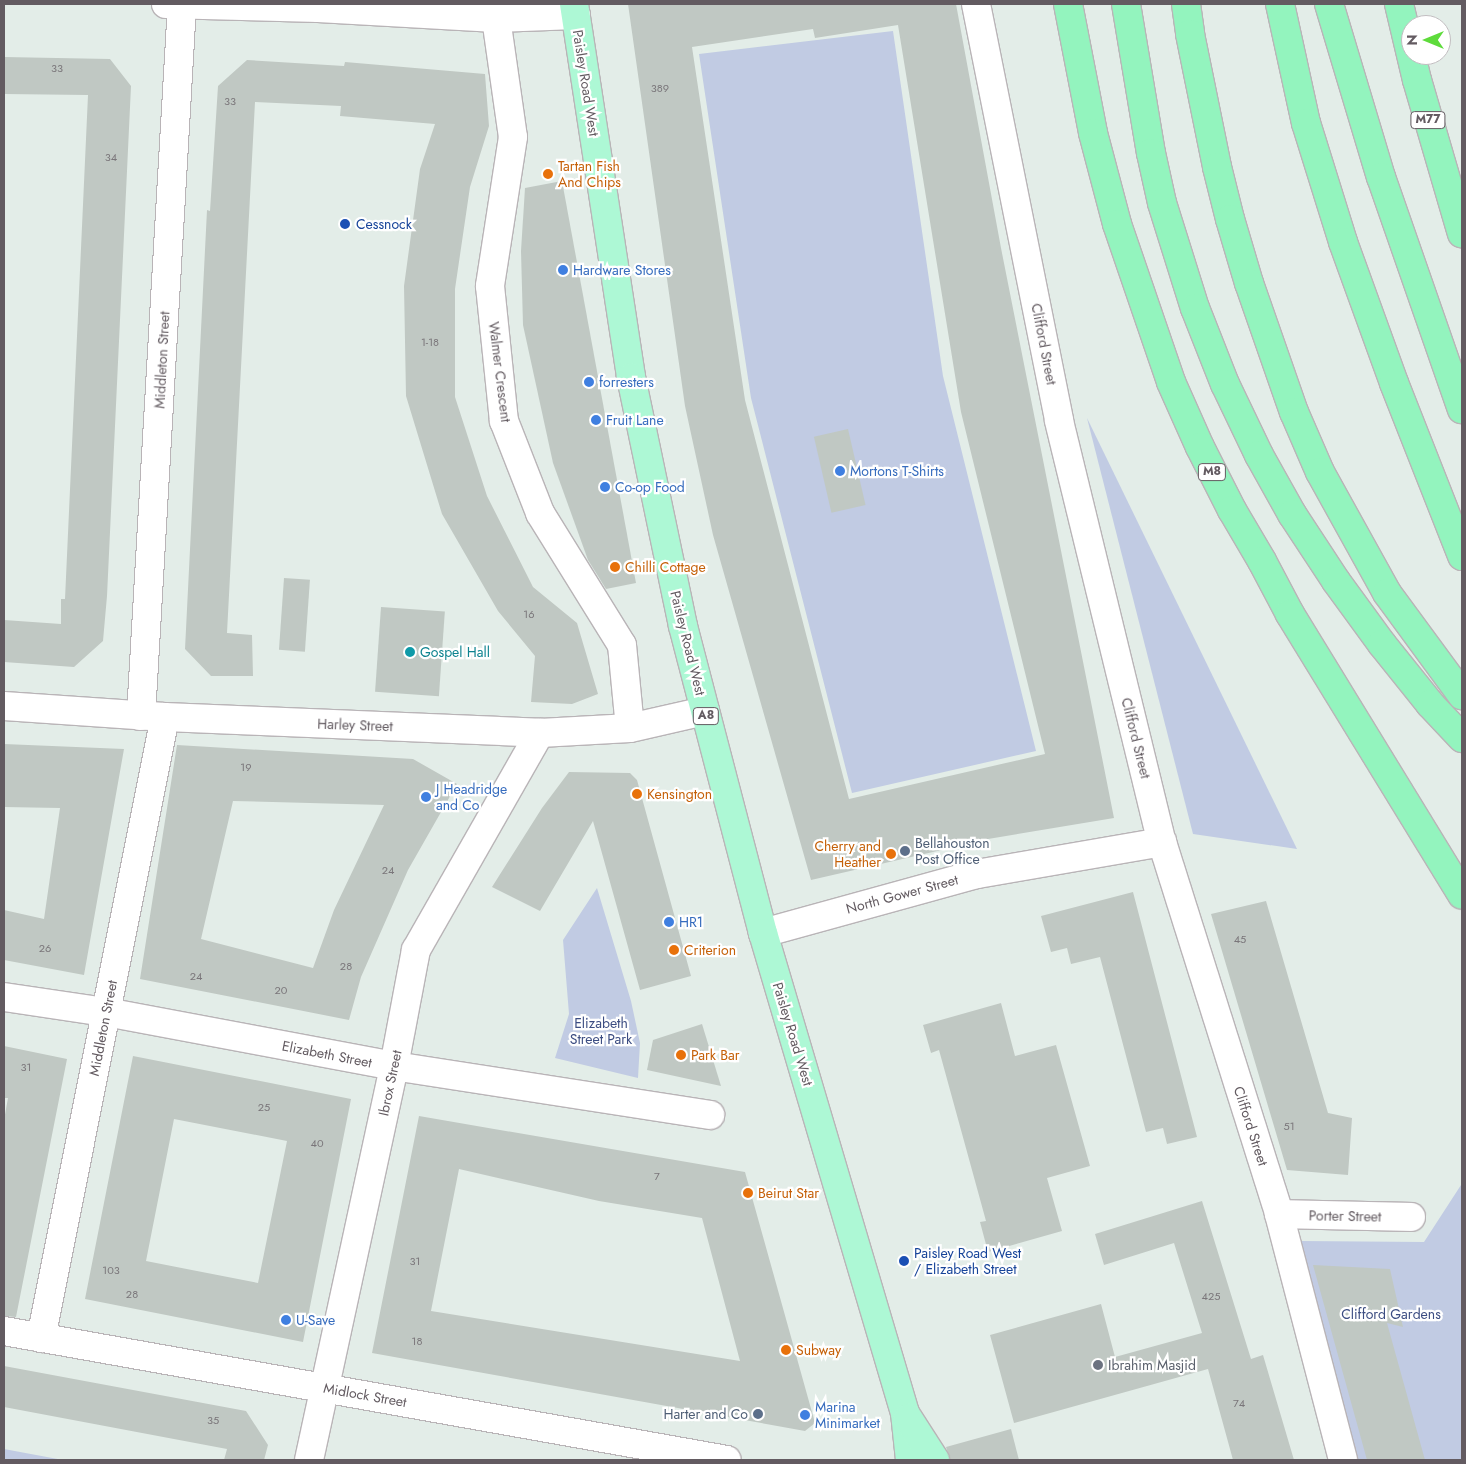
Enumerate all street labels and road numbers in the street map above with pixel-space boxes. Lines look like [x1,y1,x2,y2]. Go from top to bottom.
street label: Paisley Road West [569,29,603,137]
road number: M77 [1409,110,1447,130]
street label: Clifford Street [1028,302,1060,386]
street label: Middleton Street [151,311,173,409]
street label: Walmer Crescent [485,321,515,423]
road number: M8 [1197,462,1227,482]
street label: Paisley Road West [667,589,709,697]
street label: Clifford Street [1118,696,1154,780]
road number: A8 [692,706,720,726]
street label: Harley Street [317,715,393,735]
street label: North Gower Street [844,871,960,917]
street label: Middleton Street [85,979,121,1077]
street label: Paisley Road West [769,980,817,1088]
street label: Elizabeth Street [281,1037,373,1071]
street label: Ibrox Street [375,1049,405,1117]
street label: Clifford Street [1230,1084,1272,1168]
street label: Porter Street [1309,1207,1381,1225]
street label: Midlock Street [322,1379,408,1411]

